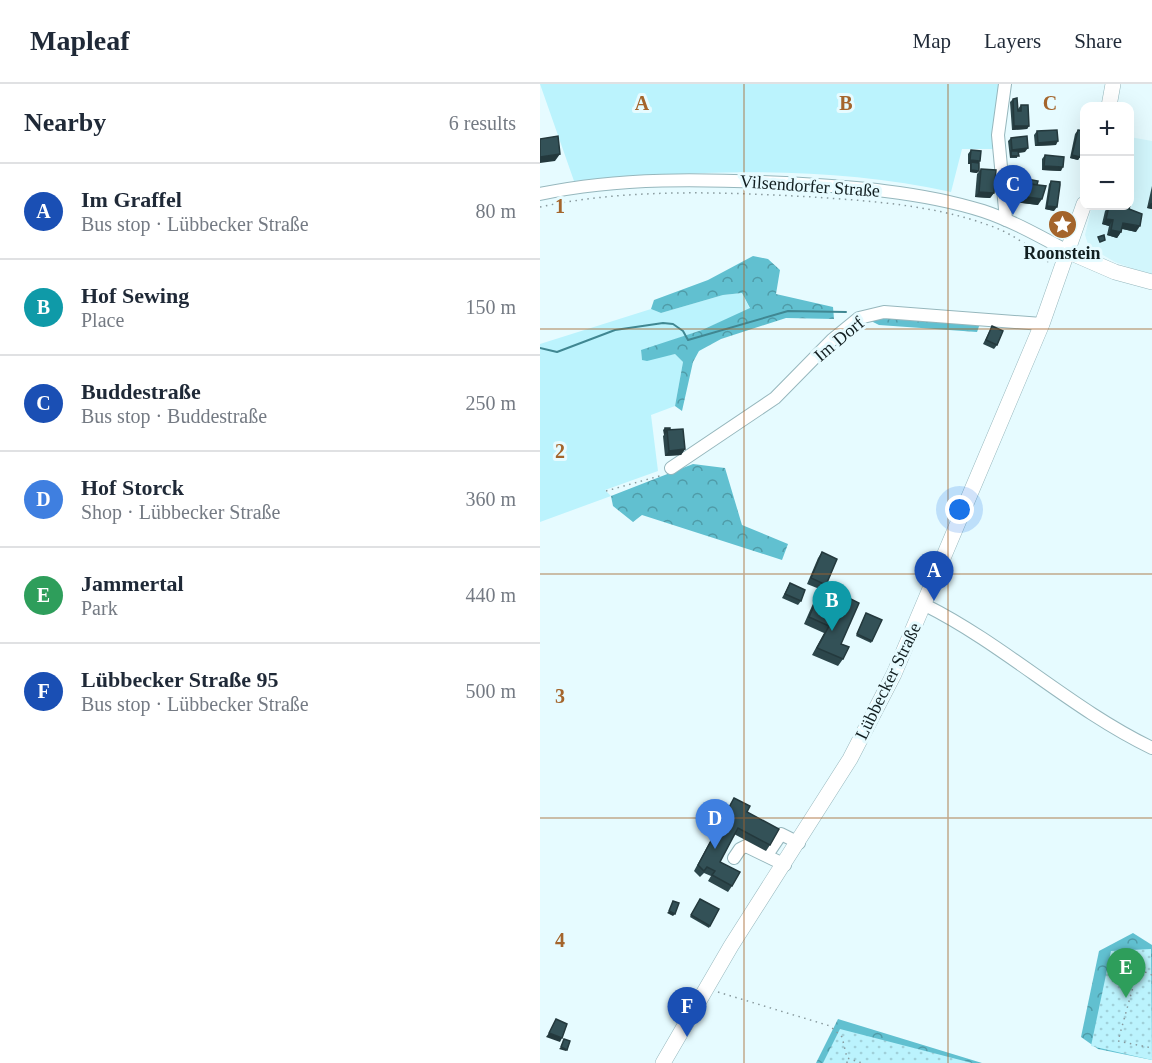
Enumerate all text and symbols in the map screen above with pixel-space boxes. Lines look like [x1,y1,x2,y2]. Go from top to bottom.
text: Mapleaf [30,25,130,56]
text: Map [913,29,951,53]
text: Layers [984,29,1041,53]
text: Share [1074,29,1122,53]
text: A [635,92,650,114]
text: B [839,92,853,114]
text: C [1043,92,1057,114]
map controls [1080,102,1134,210]
button: + [1080,102,1134,156]
text: Nearby [24,108,106,137]
text: 6 results [449,112,516,134]
button: − [1080,156,1134,210]
pin: C [994,166,1032,215]
street label: Vilsendorfer Straße [739,171,881,201]
text: Im Graffel [81,187,182,212]
text: 1 [555,195,565,217]
text: A [36,200,51,222]
text: 80 m [475,200,516,222]
place icon: Roonstein [1046,208,1078,240]
text: Bus stop · Lübbecker Straße [81,213,309,235]
place label: Roonstein [1023,243,1101,263]
text: Hof Sewing [81,283,189,308]
text: B [37,296,50,318]
text: 150 m [465,296,516,318]
text: Place [81,309,124,331]
street label: Im Dorf [810,313,868,365]
text: Buddestraße [81,379,201,404]
text: C [36,392,51,414]
text: 250 m [465,392,516,414]
text: Bus stop · Buddestraße [81,405,267,427]
text: 2 [555,440,565,462]
text: Hof Storck [81,475,184,500]
text: D [36,488,51,510]
text: 360 m [465,488,516,510]
your location [945,495,974,524]
text: Shop · Lübbecker Straße [81,501,280,523]
pin: A [914,552,954,601]
text: Jammertal [81,571,184,596]
pin: B [812,582,852,631]
text: E [37,584,50,606]
text: 440 m [465,584,516,606]
text: Park [81,597,118,619]
street label: Lübbecker Straße [851,619,925,743]
text: Lübbecker Straße 95 [81,667,279,692]
text: F [37,680,50,702]
text: 500 m [465,680,516,702]
text: 3 [555,685,565,707]
text: Bus stop · Lübbecker Straße [81,693,309,715]
pin: D [696,800,735,849]
text: 4 [555,929,565,951]
pin: E [1106,948,1146,998]
pin: F [668,988,706,1037]

